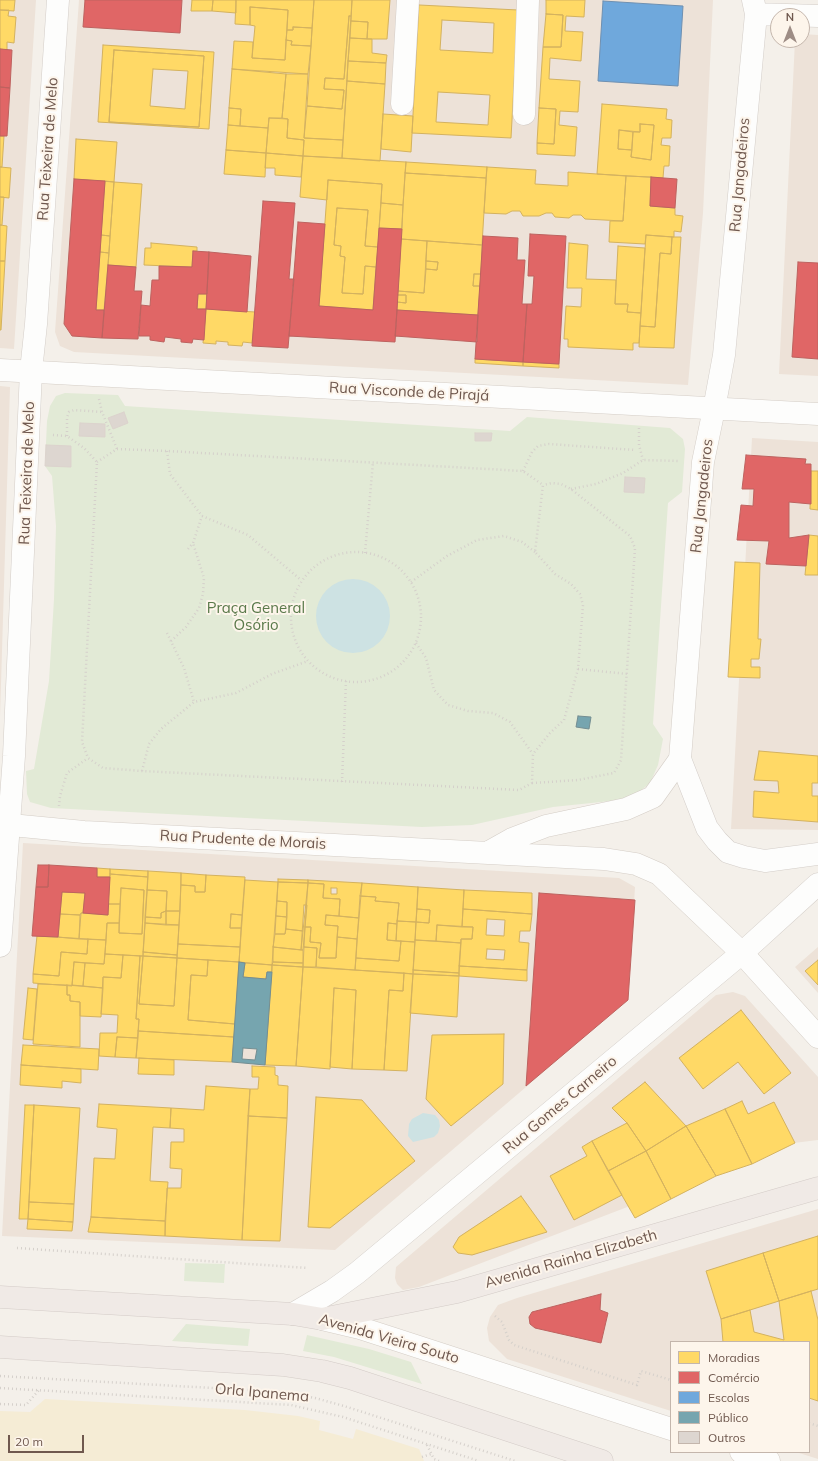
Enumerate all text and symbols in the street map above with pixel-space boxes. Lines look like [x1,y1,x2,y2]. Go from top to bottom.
north arrow [770,8,810,48]
text: N [786,10,794,24]
street label: Rua Teixeira de Melo [34,77,62,221]
street label: Rua Jangadeiros [726,117,754,233]
street label: Rua Visconde de Pirajá [328,379,490,405]
street label: Rua Teixeira de Melo [15,401,39,545]
street label: Rua Jangadeiros [687,438,717,554]
park label: Praça General Osório [207,599,305,634]
street label: Rua Prudente de Morais [159,827,327,853]
street label: Rua Gomes Carneiro [499,1052,621,1158]
street label: Avenida Rainha Elizabeth [483,1226,659,1292]
street label: Avenida Vieira Souto [317,1310,461,1368]
legend [670,1341,810,1453]
text: Moradias [708,1350,760,1365]
text: Comércio [708,1370,760,1385]
street label: Orla Ipanema [214,1380,310,1406]
text: Escolas [708,1390,750,1405]
text: Público [708,1410,748,1425]
scale bar [10,1427,86,1453]
text: Outros [708,1430,745,1445]
text: 20 m [15,1434,43,1449]

